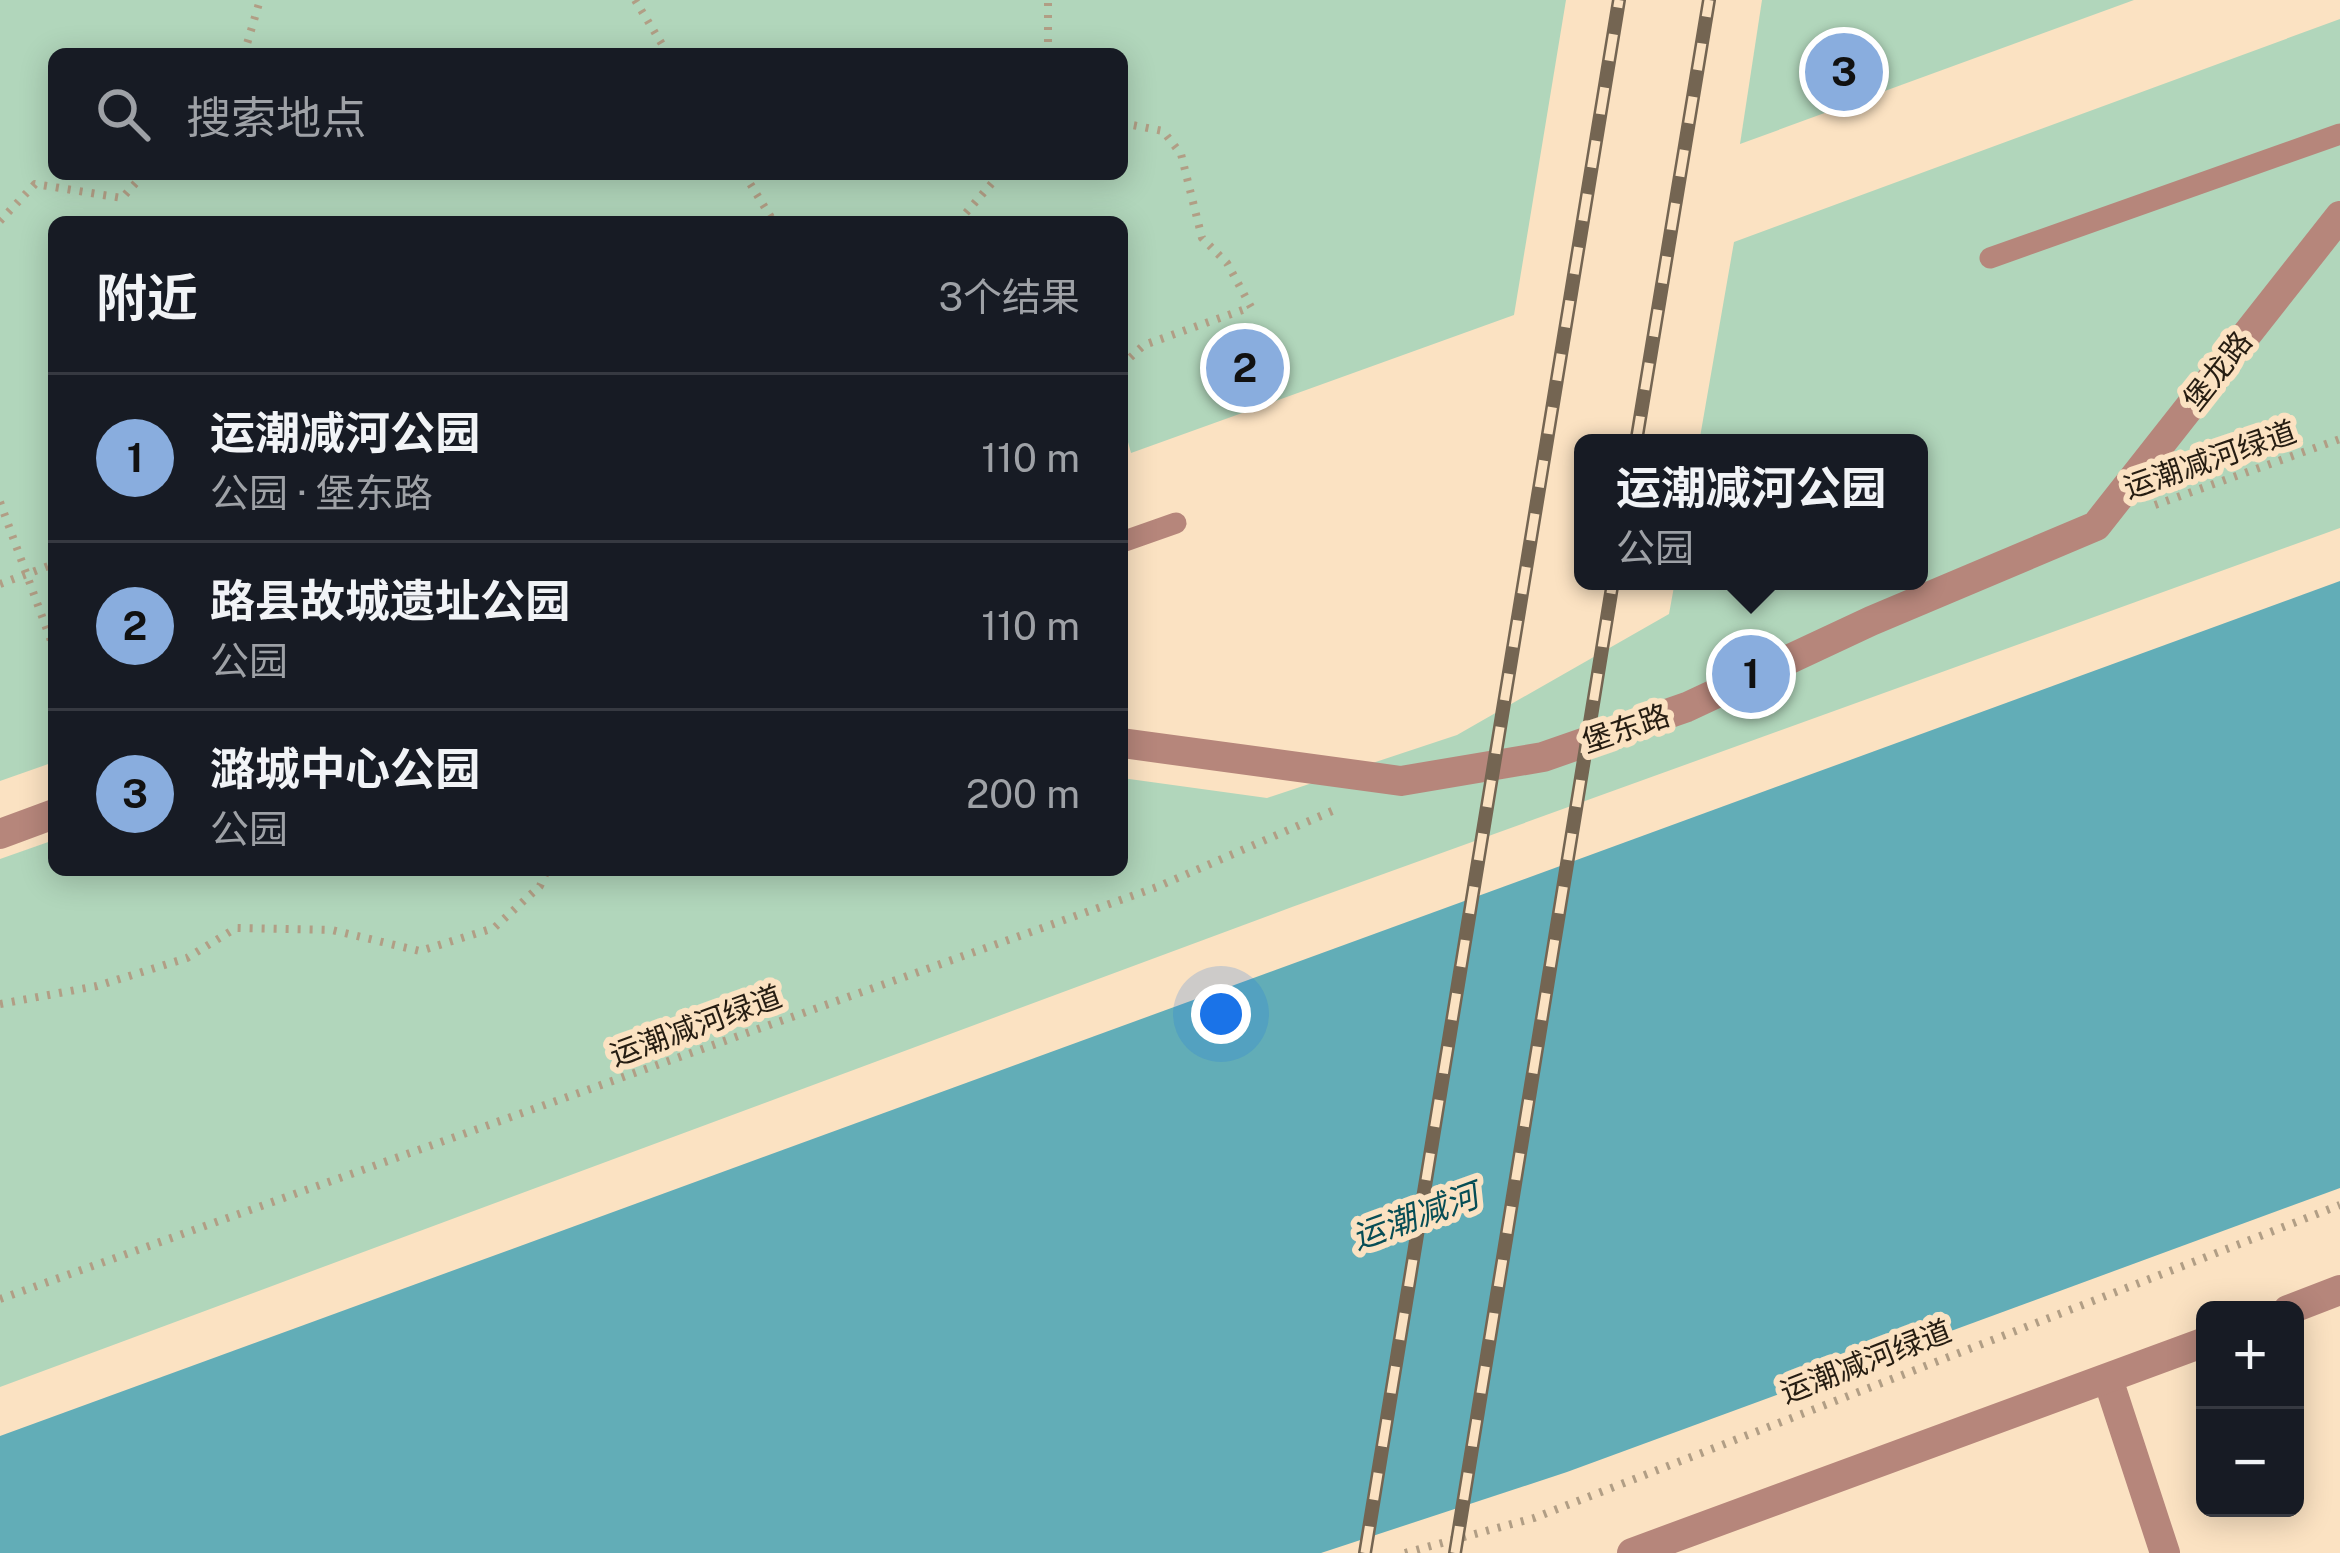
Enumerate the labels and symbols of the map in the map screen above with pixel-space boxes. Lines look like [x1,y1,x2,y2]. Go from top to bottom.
pin: 3 [1805,27,1883,117]
pin: 2 [1206,323,1284,413]
street label: 堡龙路 [2175,324,2259,417]
street label: 运潮减河绿道 [2119,413,2301,505]
pin: 1 [1712,629,1790,719]
street label: 堡东路 [1577,696,1674,760]
street label: 运潮减河绿道 [605,977,786,1073]
your location [1191,984,1251,1044]
water label: 运潮减河 [1346,1174,1489,1256]
street label: 运潮减河绿道 [1775,1312,1956,1410]

